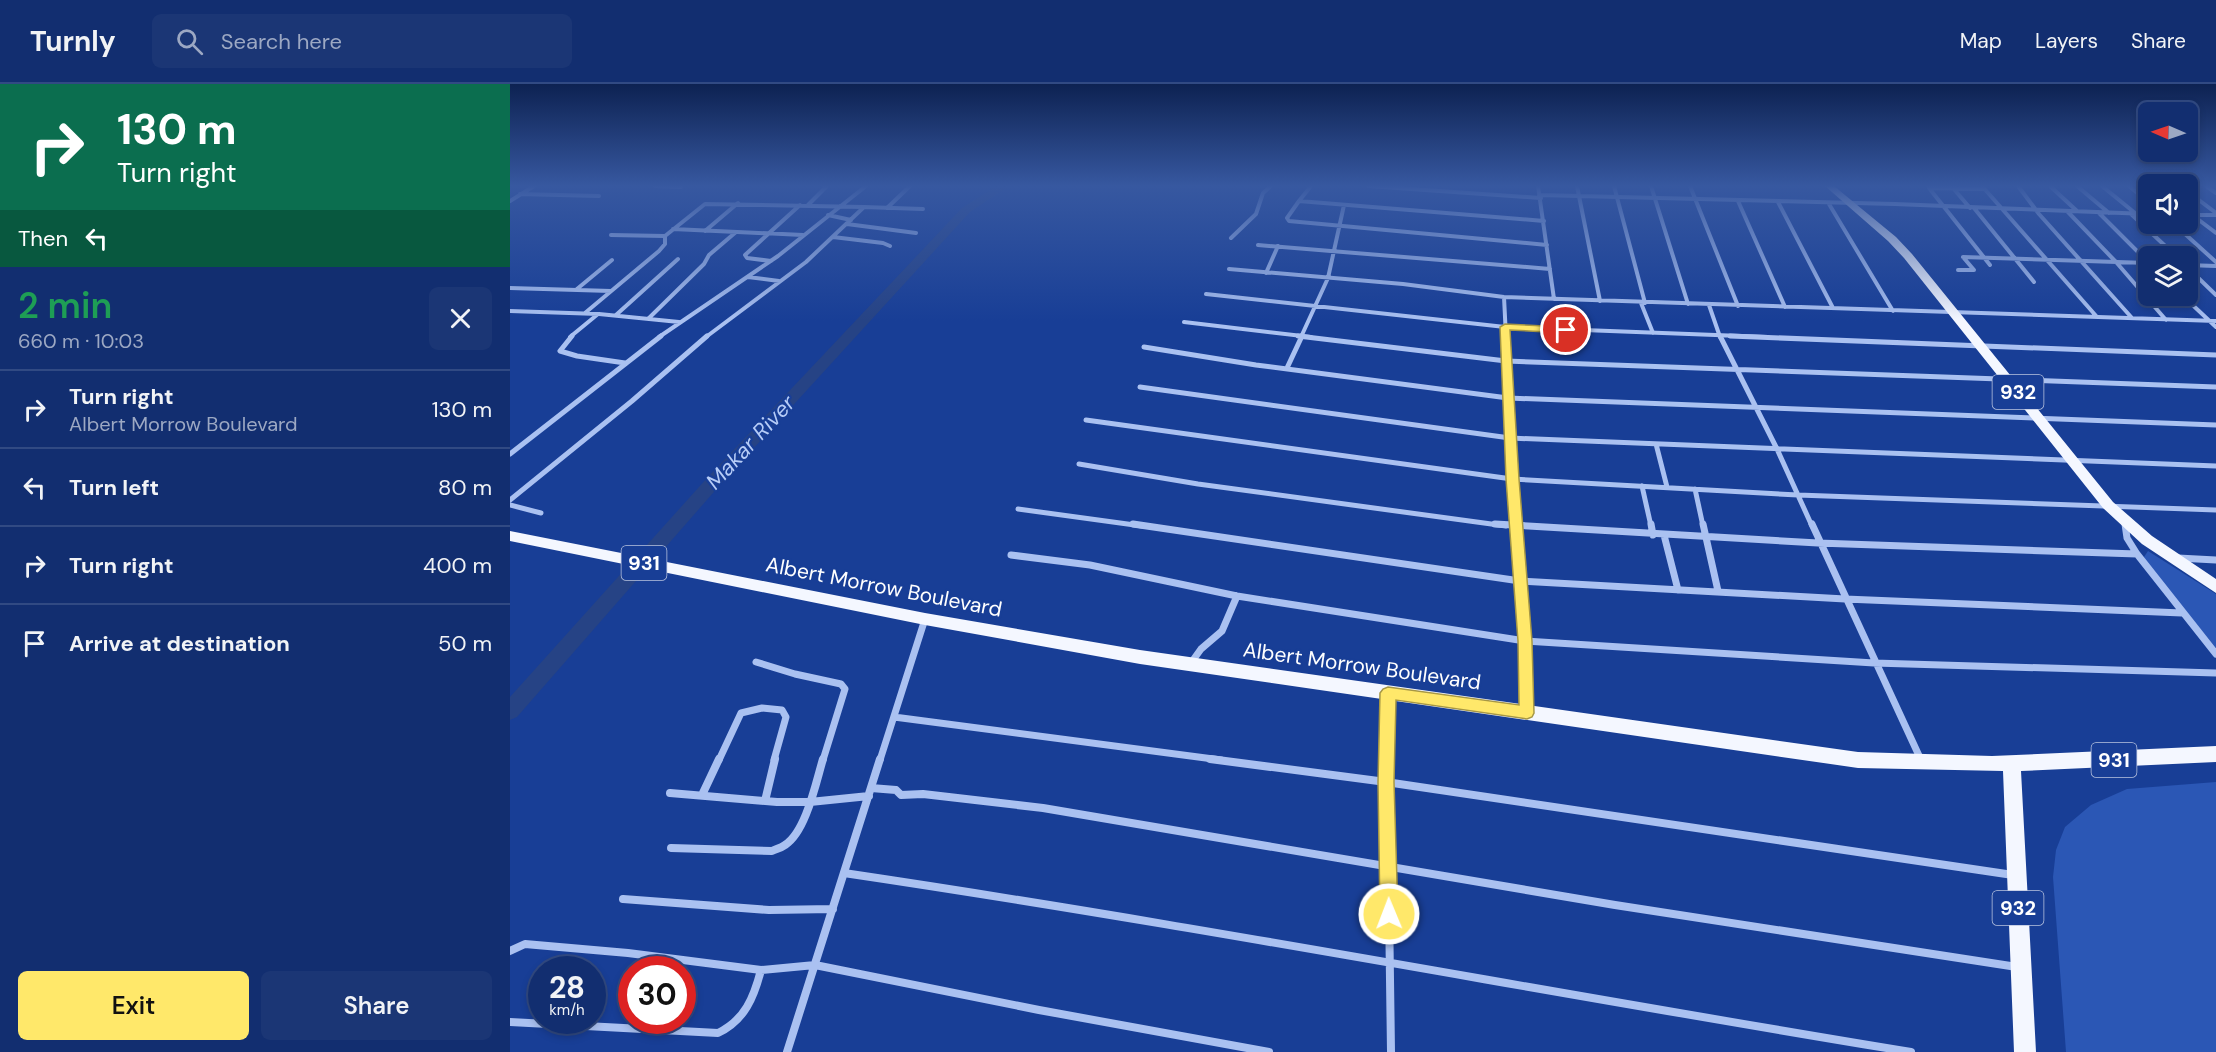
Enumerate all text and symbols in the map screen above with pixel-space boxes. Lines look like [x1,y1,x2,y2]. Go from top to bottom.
search box [152,14,572,68]
text: Turnly [30,23,116,60]
icon: search [173,25,206,58]
text: Search here [221,27,342,56]
text: Map [1960,27,2002,55]
text: Layers [2035,27,2098,55]
text: Share [2131,27,2186,55]
text: 130 m [117,102,237,157]
north arrow [2138,102,2198,162]
map controls [2138,102,2198,306]
icon: right [18,108,96,186]
text: Turn right [117,155,237,190]
button: sound [2138,174,2198,234]
icon: left [80,222,113,255]
text: Then [18,224,68,253]
button: layers [2138,246,2198,306]
text: 2 min [18,282,112,329]
button: close [429,287,492,350]
pin [1540,304,1591,355]
icon: arrive [1549,313,1582,346]
text: 660 m · 10:03 [18,328,144,354]
road number: 932 [1992,375,2044,409]
text: Turn right [69,382,174,411]
water label: Makar River [699,388,802,496]
icon: right [18,393,51,426]
text: 130 m [432,395,492,424]
text: Albert Morrow Boulevard [69,411,298,437]
icon: left [18,471,51,504]
text: Turn left [69,473,159,502]
text: 80 m [438,473,492,502]
road number: 931 [622,546,666,580]
icon: right [18,549,51,582]
street label: Albert Morrow Boulevard [764,550,1004,624]
text: Turn right [69,551,174,580]
text: 400 m [423,551,492,580]
icon: arrive [18,627,51,660]
text: Arrive at destination [69,629,290,658]
text: 50 m [438,629,492,658]
street label: Albert Morrow Boulevard [1241,635,1483,697]
road number: 931 [2092,743,2136,777]
position arrow [1357,882,1421,946]
road number: 932 [1992,891,2044,925]
speed limit sign: 30 [618,956,696,1034]
text: 28 [549,968,585,1007]
button: Exit [18,971,249,1040]
button: Share [261,971,492,1040]
text: km/h [549,1000,585,1020]

